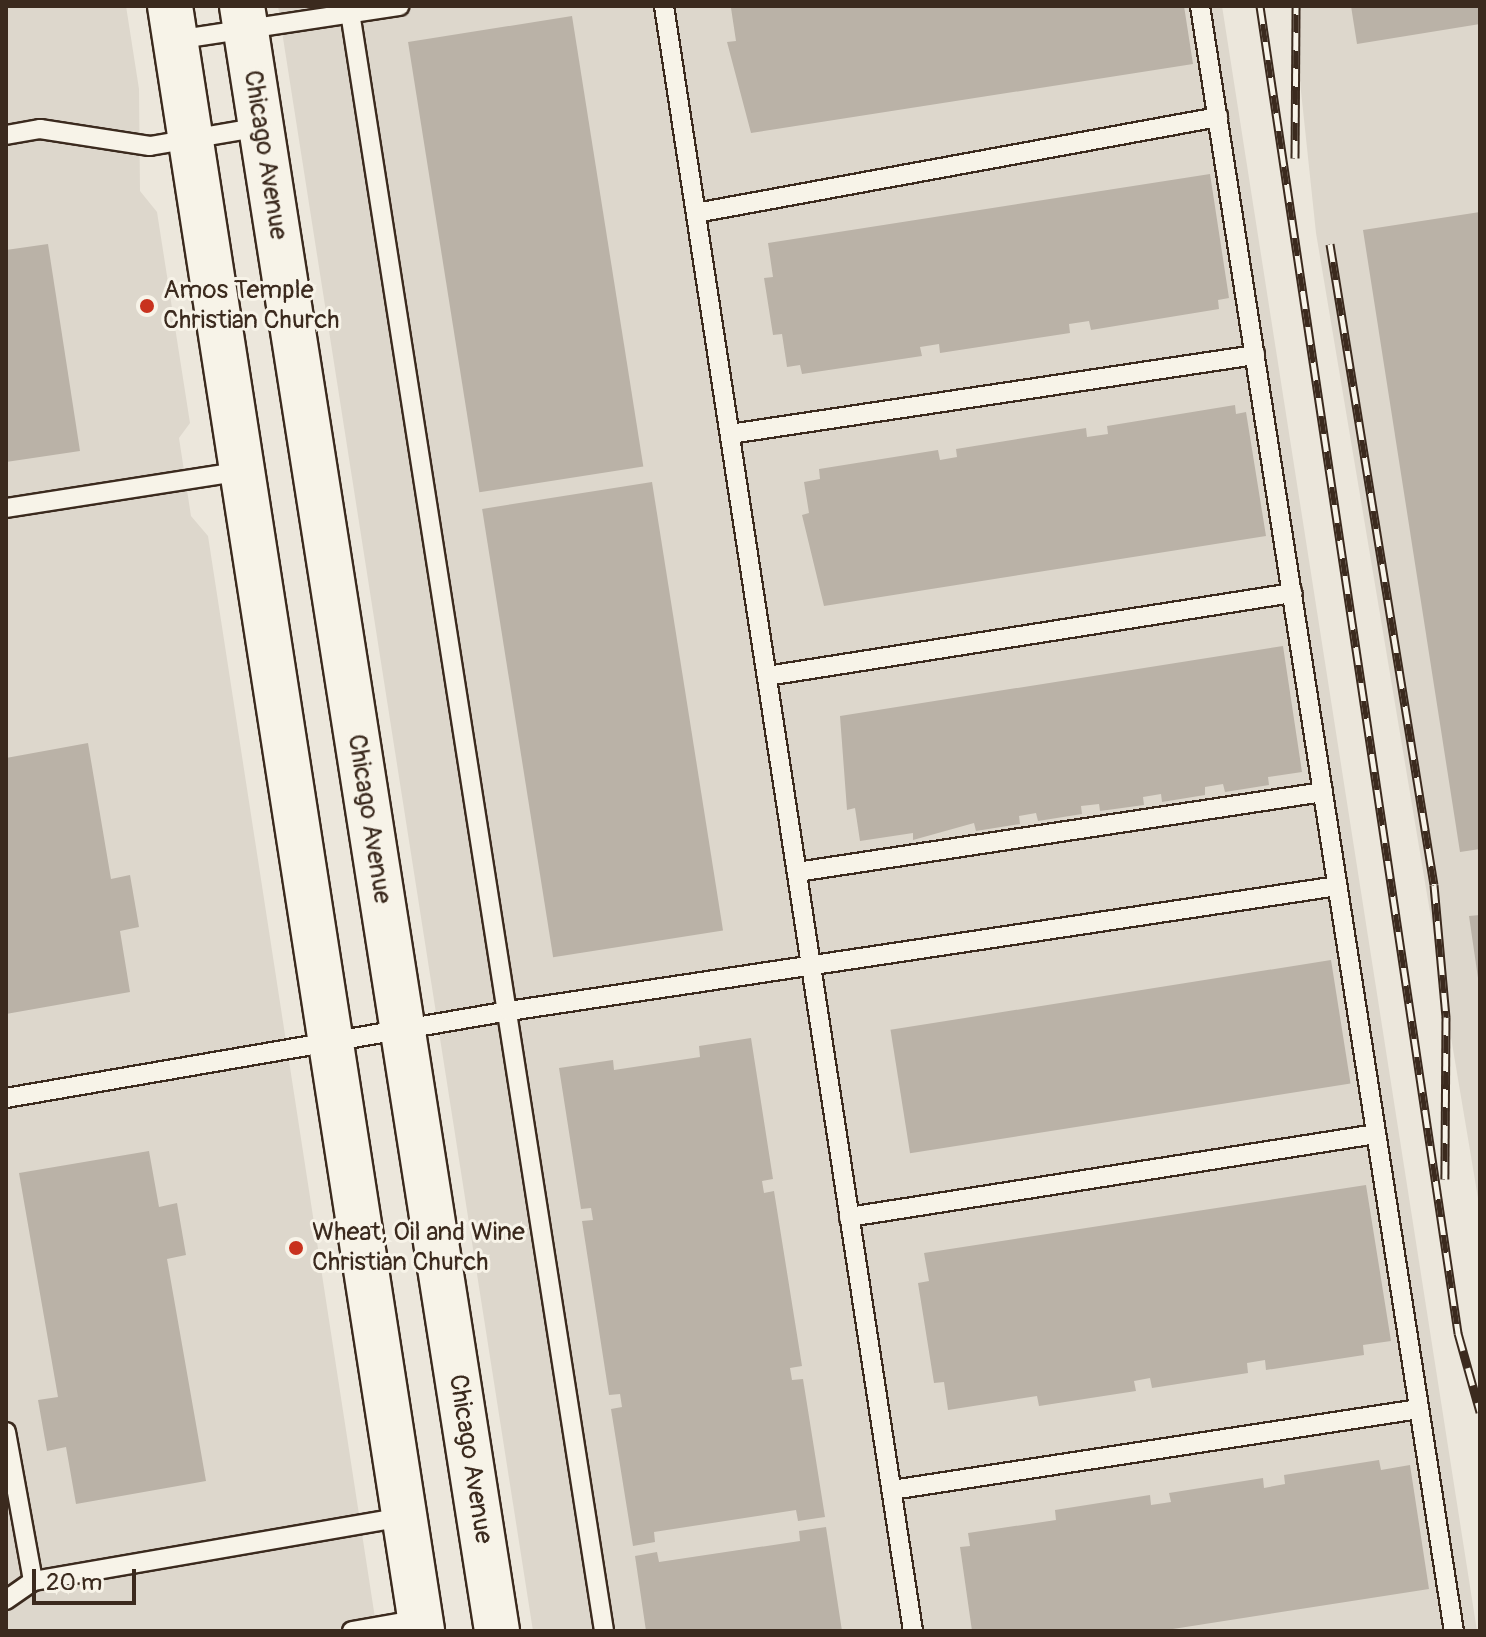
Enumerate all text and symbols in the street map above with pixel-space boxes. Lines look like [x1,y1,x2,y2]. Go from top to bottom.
street label: Chicago Avenue [236,68,294,242]
place label: Amos Temple Christian Church [163,275,340,336]
marker: Amos Temple Christian Church [138,297,156,315]
street label: Chicago Avenue [340,732,398,906]
place label: Wheat, Oil and Wine Christian Church [312,1217,525,1278]
marker: Wheat, Oil and Wine Christian Church [287,1239,305,1257]
street label: Chicago Avenue [441,1372,499,1546]
scale bar [36,1553,140,1603]
text: 20 m [46,1568,102,1597]

